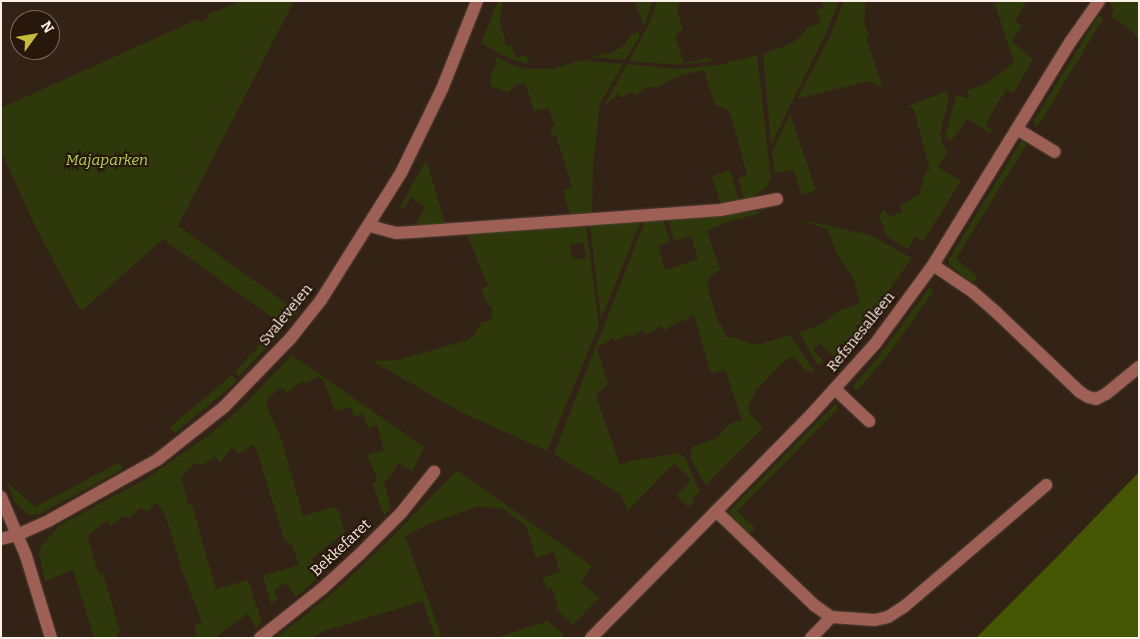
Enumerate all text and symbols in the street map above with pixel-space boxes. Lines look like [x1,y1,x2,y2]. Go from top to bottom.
north arrow [10,10,60,60]
text: N [37,18,57,36]
park label: Majaparken [66,152,148,170]
street label: Svaleveien [256,280,316,350]
street label: Refsnesalleen [823,288,899,376]
street label: Bekkefaret [307,516,375,580]

